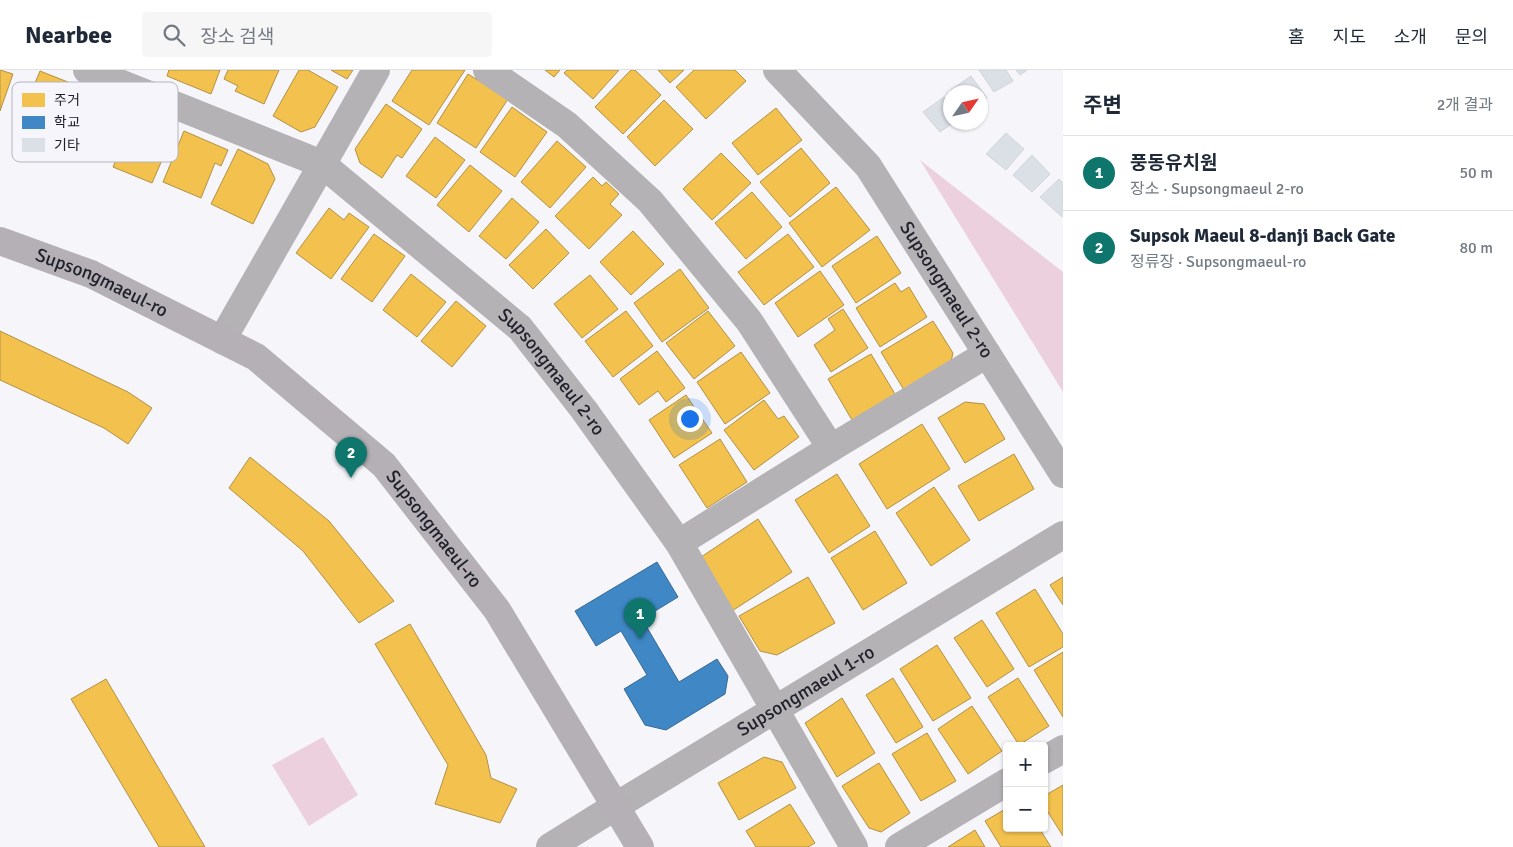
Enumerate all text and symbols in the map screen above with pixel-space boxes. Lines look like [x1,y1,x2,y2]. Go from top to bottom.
search box [142,12,492,57]
text: Nearbee [25,20,112,50]
icon: search [160,21,188,49]
text: 장소 검색 [200,25,274,49]
text: 홈 [1288,26,1305,48]
text: 지도 [1333,26,1366,48]
text: 소개 [1394,26,1427,48]
text: 문의 [1455,26,1488,48]
legend [12,82,178,162]
north arrow [943,85,988,130]
text: 주거 [54,92,80,109]
text: 주변 [1083,92,1122,118]
text: 2개 결과 [1437,95,1493,115]
text: 학교 [54,114,80,131]
text: 기타 [54,137,80,154]
text: 풍동유치원 [1130,151,1217,175]
text: 1 [1095,163,1103,183]
text: 50 m [1459,163,1493,183]
text: 장소 · Supsongmaeul 2-ro [1130,179,1304,199]
street label: Supsongmaeul 2-ro [894,217,999,363]
text: Supsok Maeul 8-danji Back Gate [1130,224,1395,248]
text: 2 [1095,238,1103,258]
text: 80 m [1459,238,1493,258]
street label: Supsongmaeul-ro [32,243,172,323]
text: 정류장 · Supsongmaeul-ro [1130,252,1306,272]
street label: Supsongmaeul 2-ro [493,303,610,440]
your location [677,406,703,432]
pin: 2 [335,437,367,478]
street label: Supsongmaeul-ro [380,465,487,593]
pin: 1 [624,598,656,639]
street label: Supsongmaeul 1-ro [733,640,879,742]
map controls [1003,742,1048,832]
button: + [1003,742,1048,787]
button: − [1003,787,1048,832]

